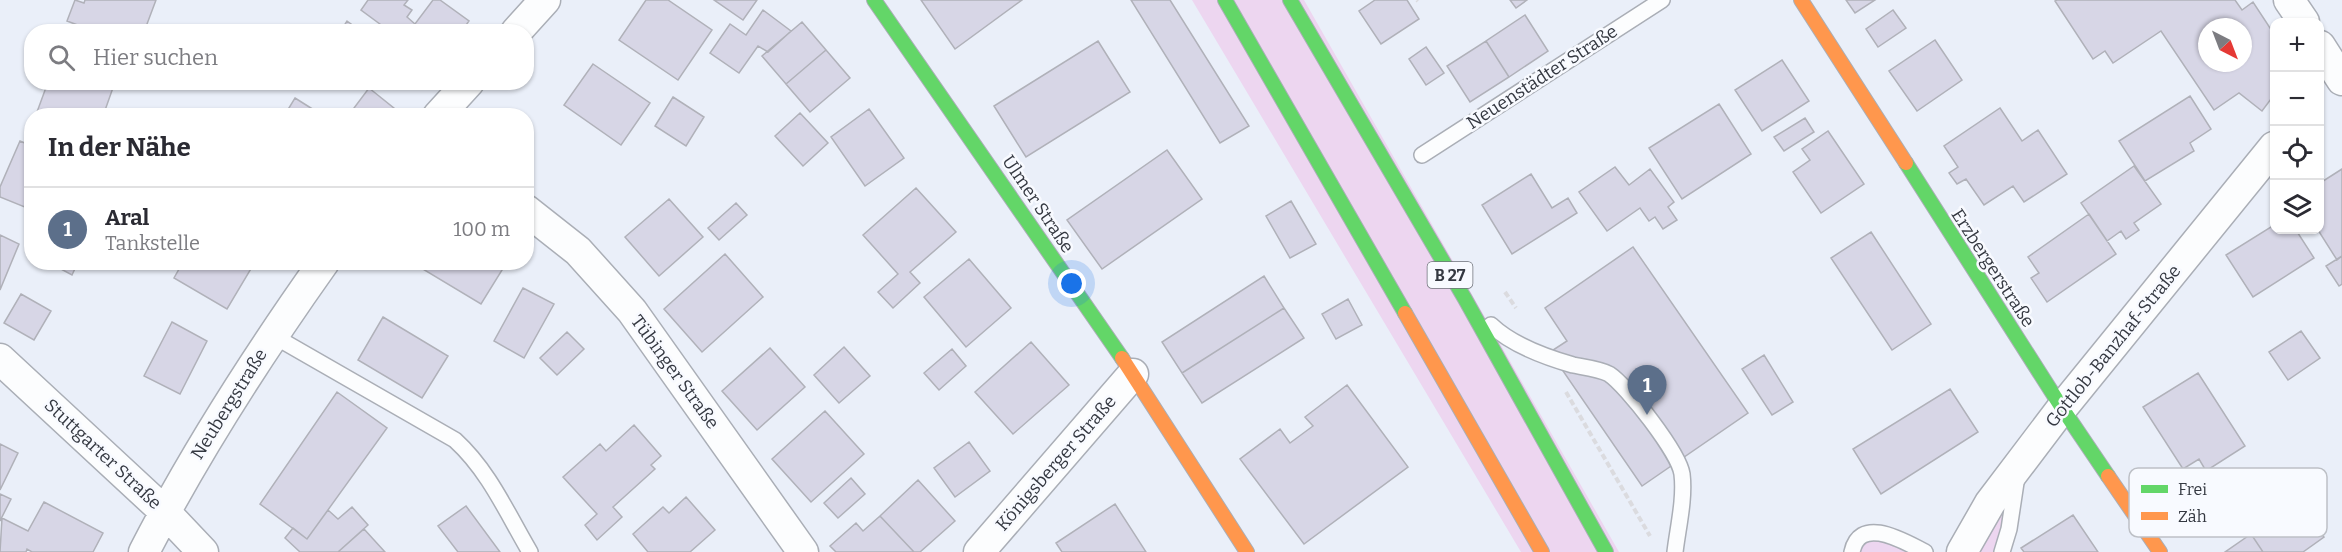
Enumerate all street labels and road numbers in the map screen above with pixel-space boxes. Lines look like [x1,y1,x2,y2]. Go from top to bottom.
street label: Neuenstädter Straße [1463,20,1621,134]
street label: Ulmer Straße [997,151,1079,257]
street label: Erzbergerstraße [1947,205,2039,331]
street label: Gottlob-Banzhaf-Straße [2041,260,2185,432]
road number: B 27 [1428,262,1472,288]
street label: Tübinger Straße [626,311,724,433]
street label: Neubergstraße [186,345,272,463]
street label: Königsberger Straße [991,391,1121,535]
street label: Stuttgarter Straße [40,394,166,514]

